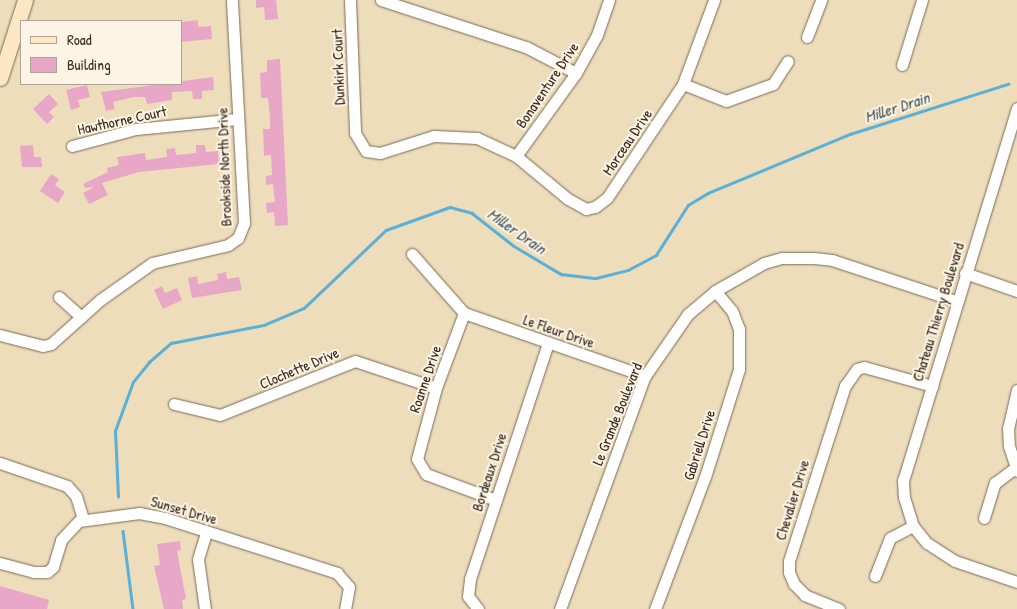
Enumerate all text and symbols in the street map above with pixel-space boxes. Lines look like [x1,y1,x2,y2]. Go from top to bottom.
legend [20,20,182,85]
text: Road [67,29,92,50]
street label: Dunkirk Court [328,29,348,105]
street label: Bonaventure Drive [512,39,582,131]
text: Building [67,54,111,75]
water label: Miller Drain [862,88,932,126]
street label: Hawthorne Court [76,102,168,138]
street label: Morceau Drive [598,105,656,179]
street label: Brookside North Drive [213,107,235,227]
water label: Miller Drain [484,204,550,258]
street label: Chateau Thierry Boulevard [908,241,968,383]
street label: Le Fleur Drive [521,310,597,352]
street label: Clochette Drive [257,343,341,393]
street label: Roanne Drive [405,343,445,415]
street label: Le Grande Boulevard [588,360,646,468]
street label: Gabriell Drive [679,408,719,482]
street label: Bordeaux Drive [468,430,510,514]
street label: Chevalier Drive [771,458,813,542]
street label: Sunset Drive [149,492,219,528]

